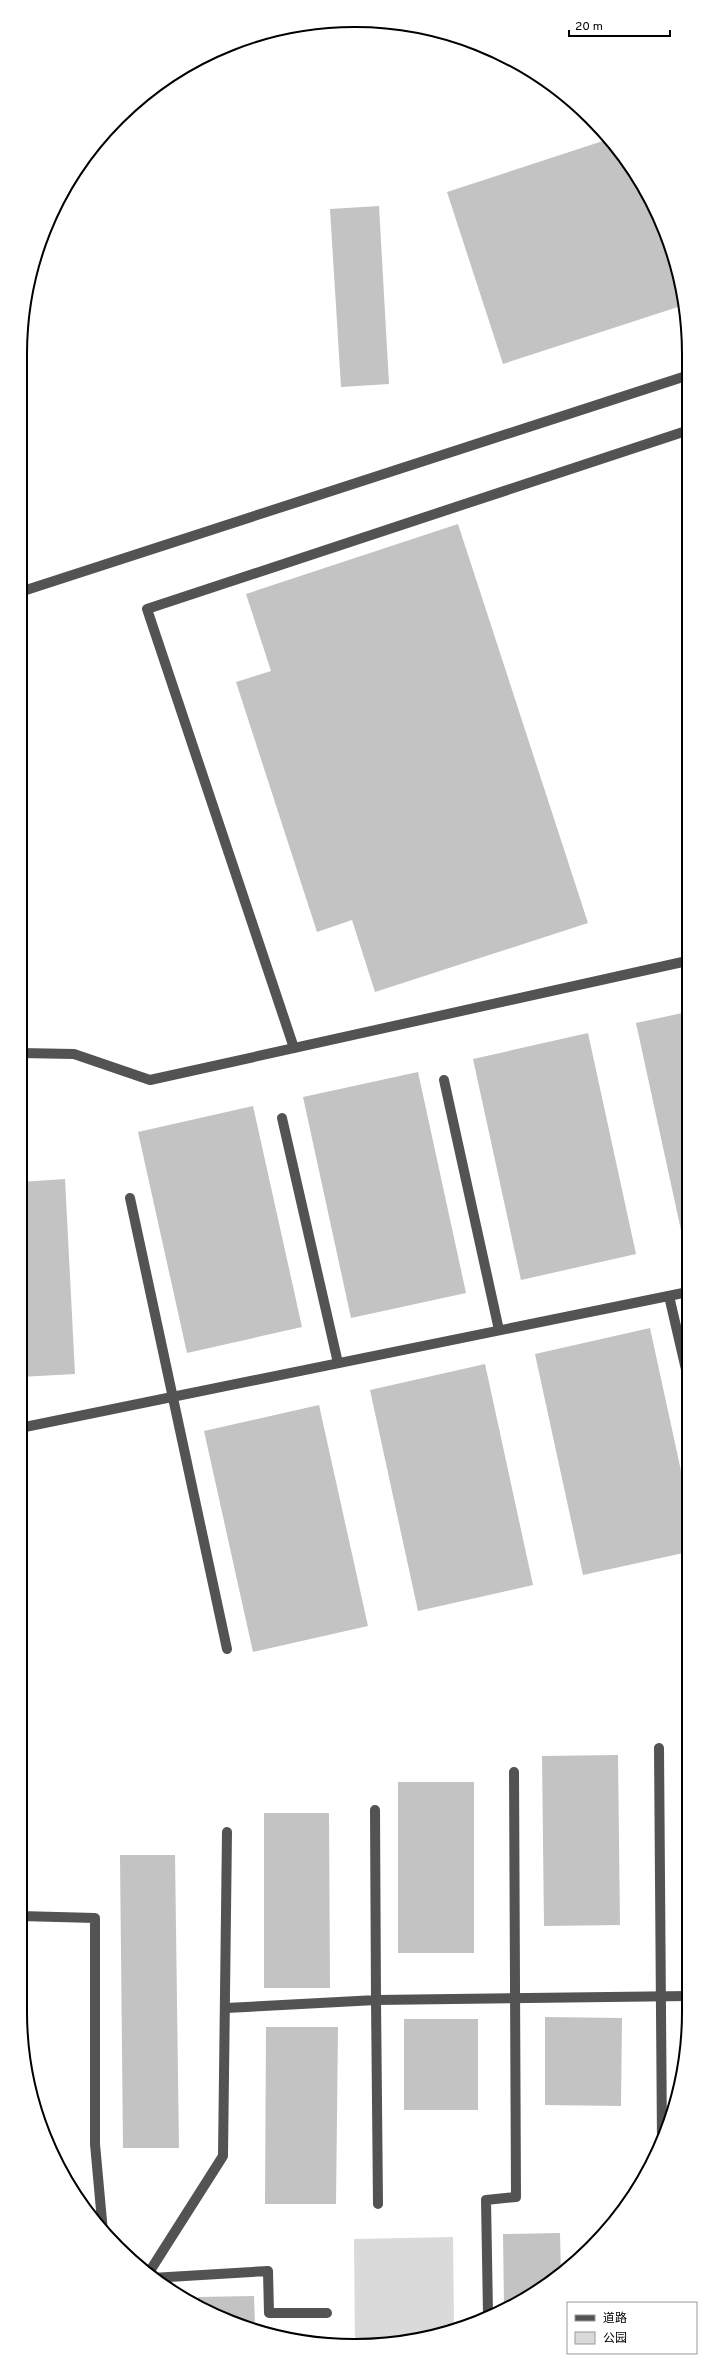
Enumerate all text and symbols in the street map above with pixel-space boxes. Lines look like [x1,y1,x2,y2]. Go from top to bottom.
scale bar [569,12,670,38]
text: 20 m [575,19,603,35]
legend [567,2302,697,2354]
text: 道路 [603,2311,627,2327]
text: 公园 [603,2331,627,2347]

